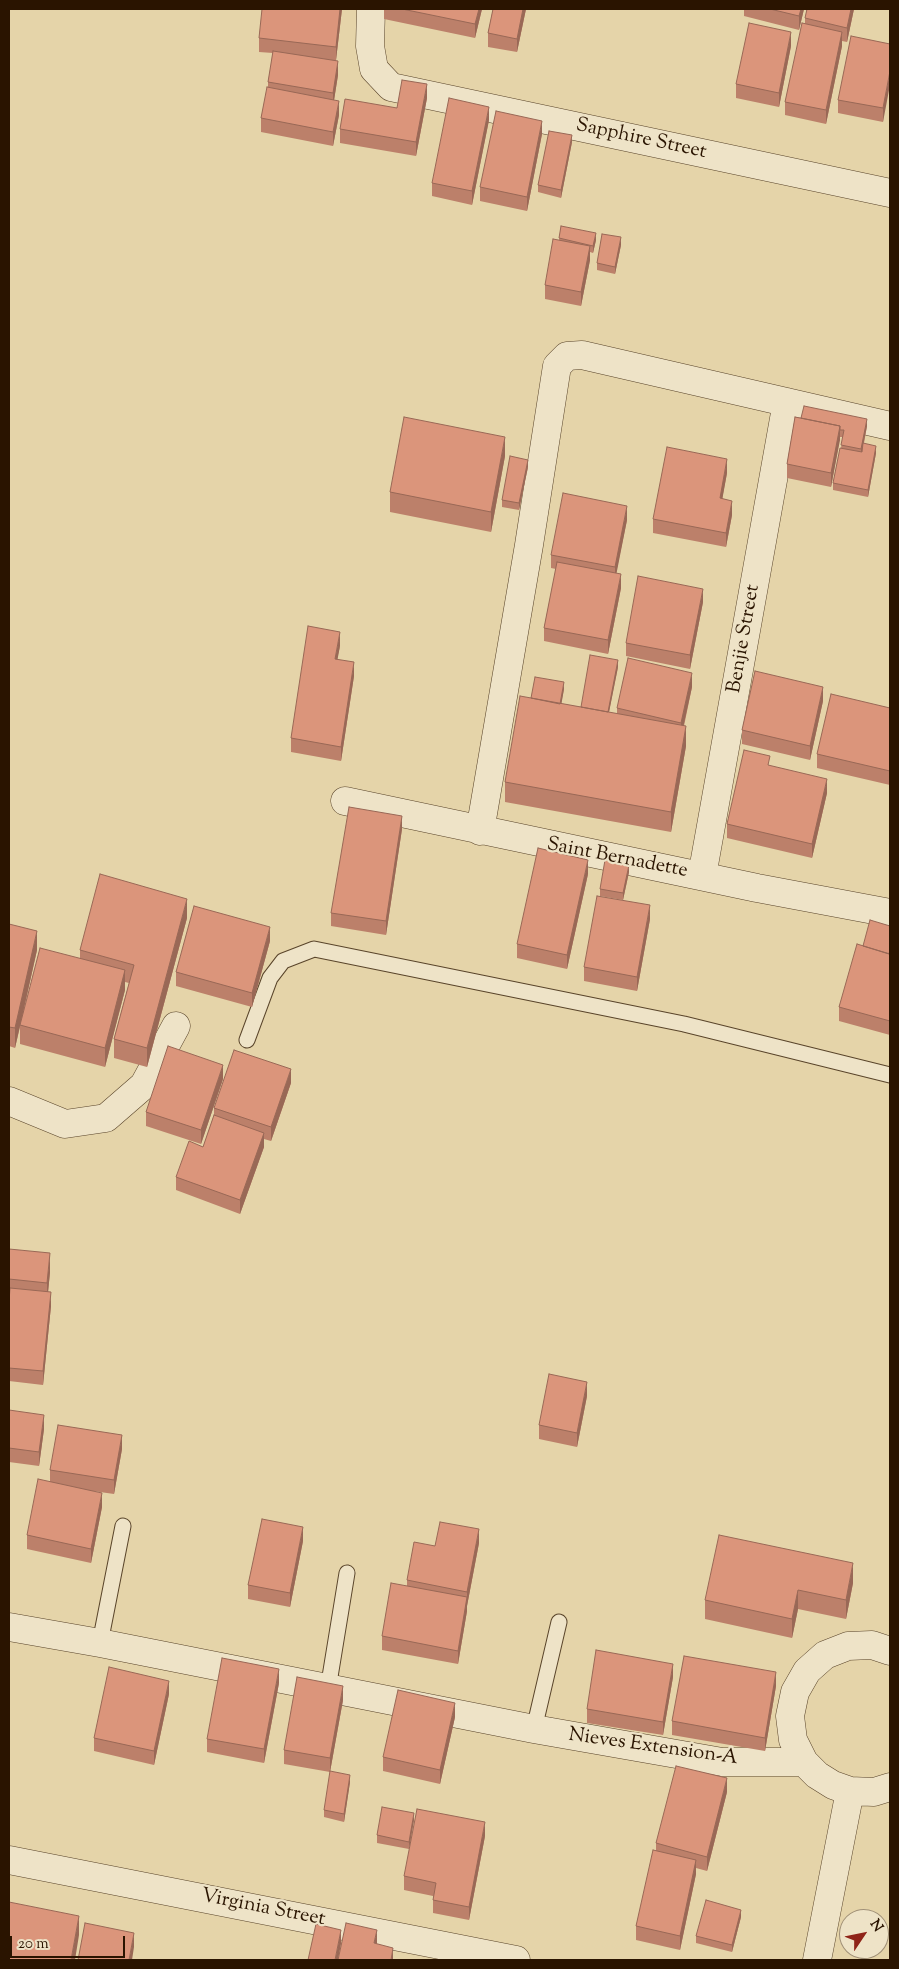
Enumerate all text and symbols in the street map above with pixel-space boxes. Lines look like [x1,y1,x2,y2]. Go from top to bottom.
street label: Sapphire Street [574,114,708,166]
street label: Benjie Street [724,583,766,695]
street label: Saint Bernadette [545,834,689,884]
street label: Nieves Extension-A [567,1724,739,1772]
street label: Virginia Street [199,1885,327,1933]
north arrow [839,1909,889,1959]
text: N [864,1916,887,1936]
scale bar [12,1926,128,1958]
text: 20 m [18,1934,49,1955]

